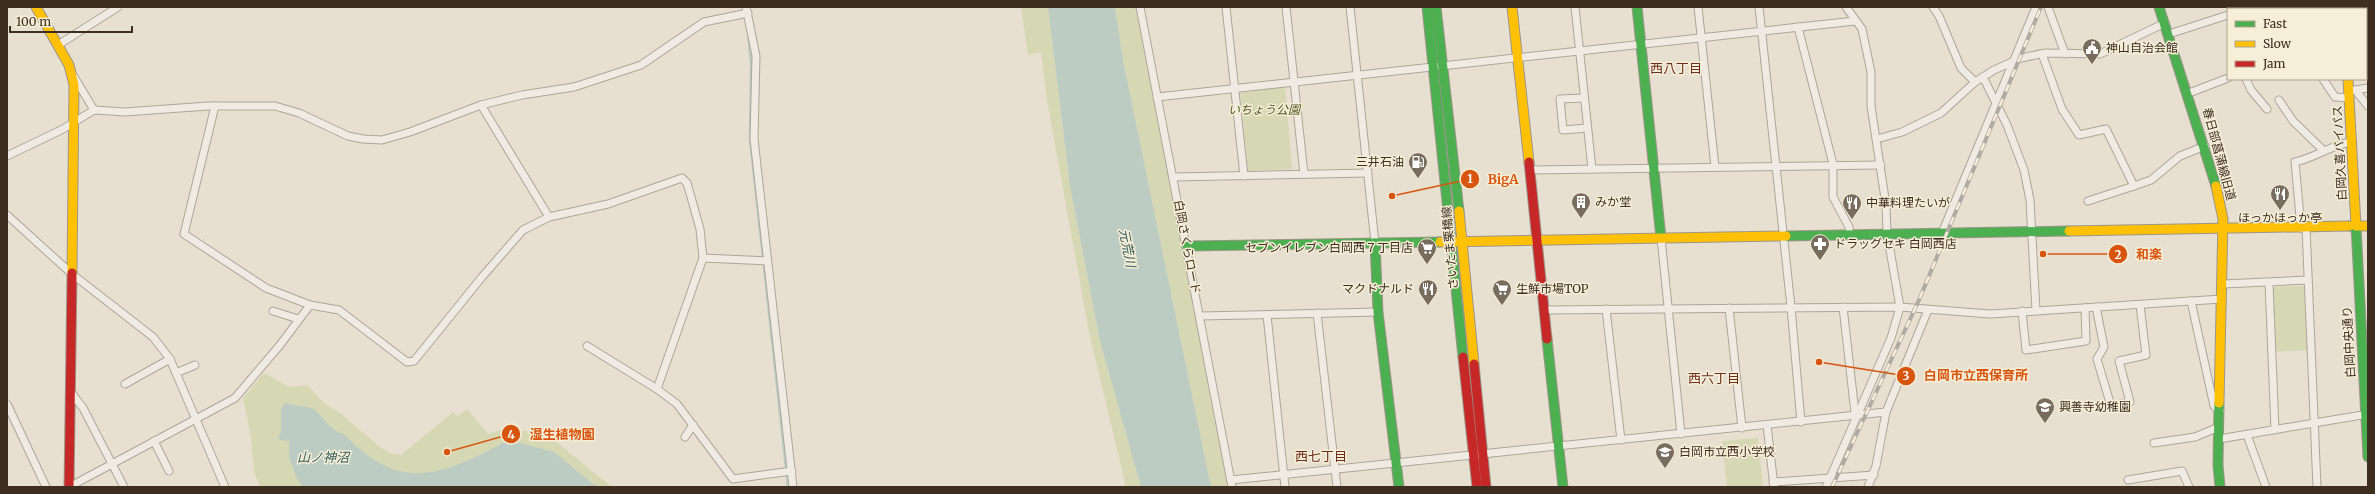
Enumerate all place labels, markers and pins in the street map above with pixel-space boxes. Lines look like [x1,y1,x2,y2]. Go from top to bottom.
public building icon: 神山自治会館 [2081,37,2103,65]
place label: 神山自治会館 [2106,40,2178,55]
fuel station icon: 三井石油 [1407,151,1429,179]
place label: 三井石油 [1356,154,1404,169]
callout: BigA [1460,167,1527,192]
restaurant icon: ほっかほっか亭 [2269,183,2291,211]
building icon: みか堂 [1570,191,1592,219]
restaurant icon: 中華料理たいが [1841,192,1863,220]
place label: みか堂 [1595,194,1631,209]
place label: 中華料理たいが [1866,195,1950,210]
place label: ほっかほっか亭 [2238,210,2322,225]
pharmacy icon: ドラッグセキ 白岡西店 [1809,233,1831,261]
place label: ドラッグセキ 白岡西店 [1834,236,1957,251]
supermarket icon: セブンイレブン白岡西７丁目店 [1416,237,1438,265]
place label: セブンイレブン白岡西７丁目店 [1245,240,1413,255]
callout: 和楽 [2108,242,2170,267]
restaurant icon: マクドナルド [1417,278,1439,306]
supermarket icon: 生鮮市場TOP [1491,278,1513,306]
place label: マクドナルド [1342,281,1414,296]
place label: 生鮮市場TOP [1516,281,1589,296]
callout: 白岡市立西保育所 [1896,363,2036,388]
school or university icon: 興善寺幼稚園 [2034,396,2056,424]
place label: 興善寺幼稚園 [2059,399,2131,414]
callout: 湿生植物園 [501,422,602,447]
school or university icon: 白岡市立西小学校 [1654,441,1676,469]
place label: 白岡市立西小学校 [1679,444,1775,459]

